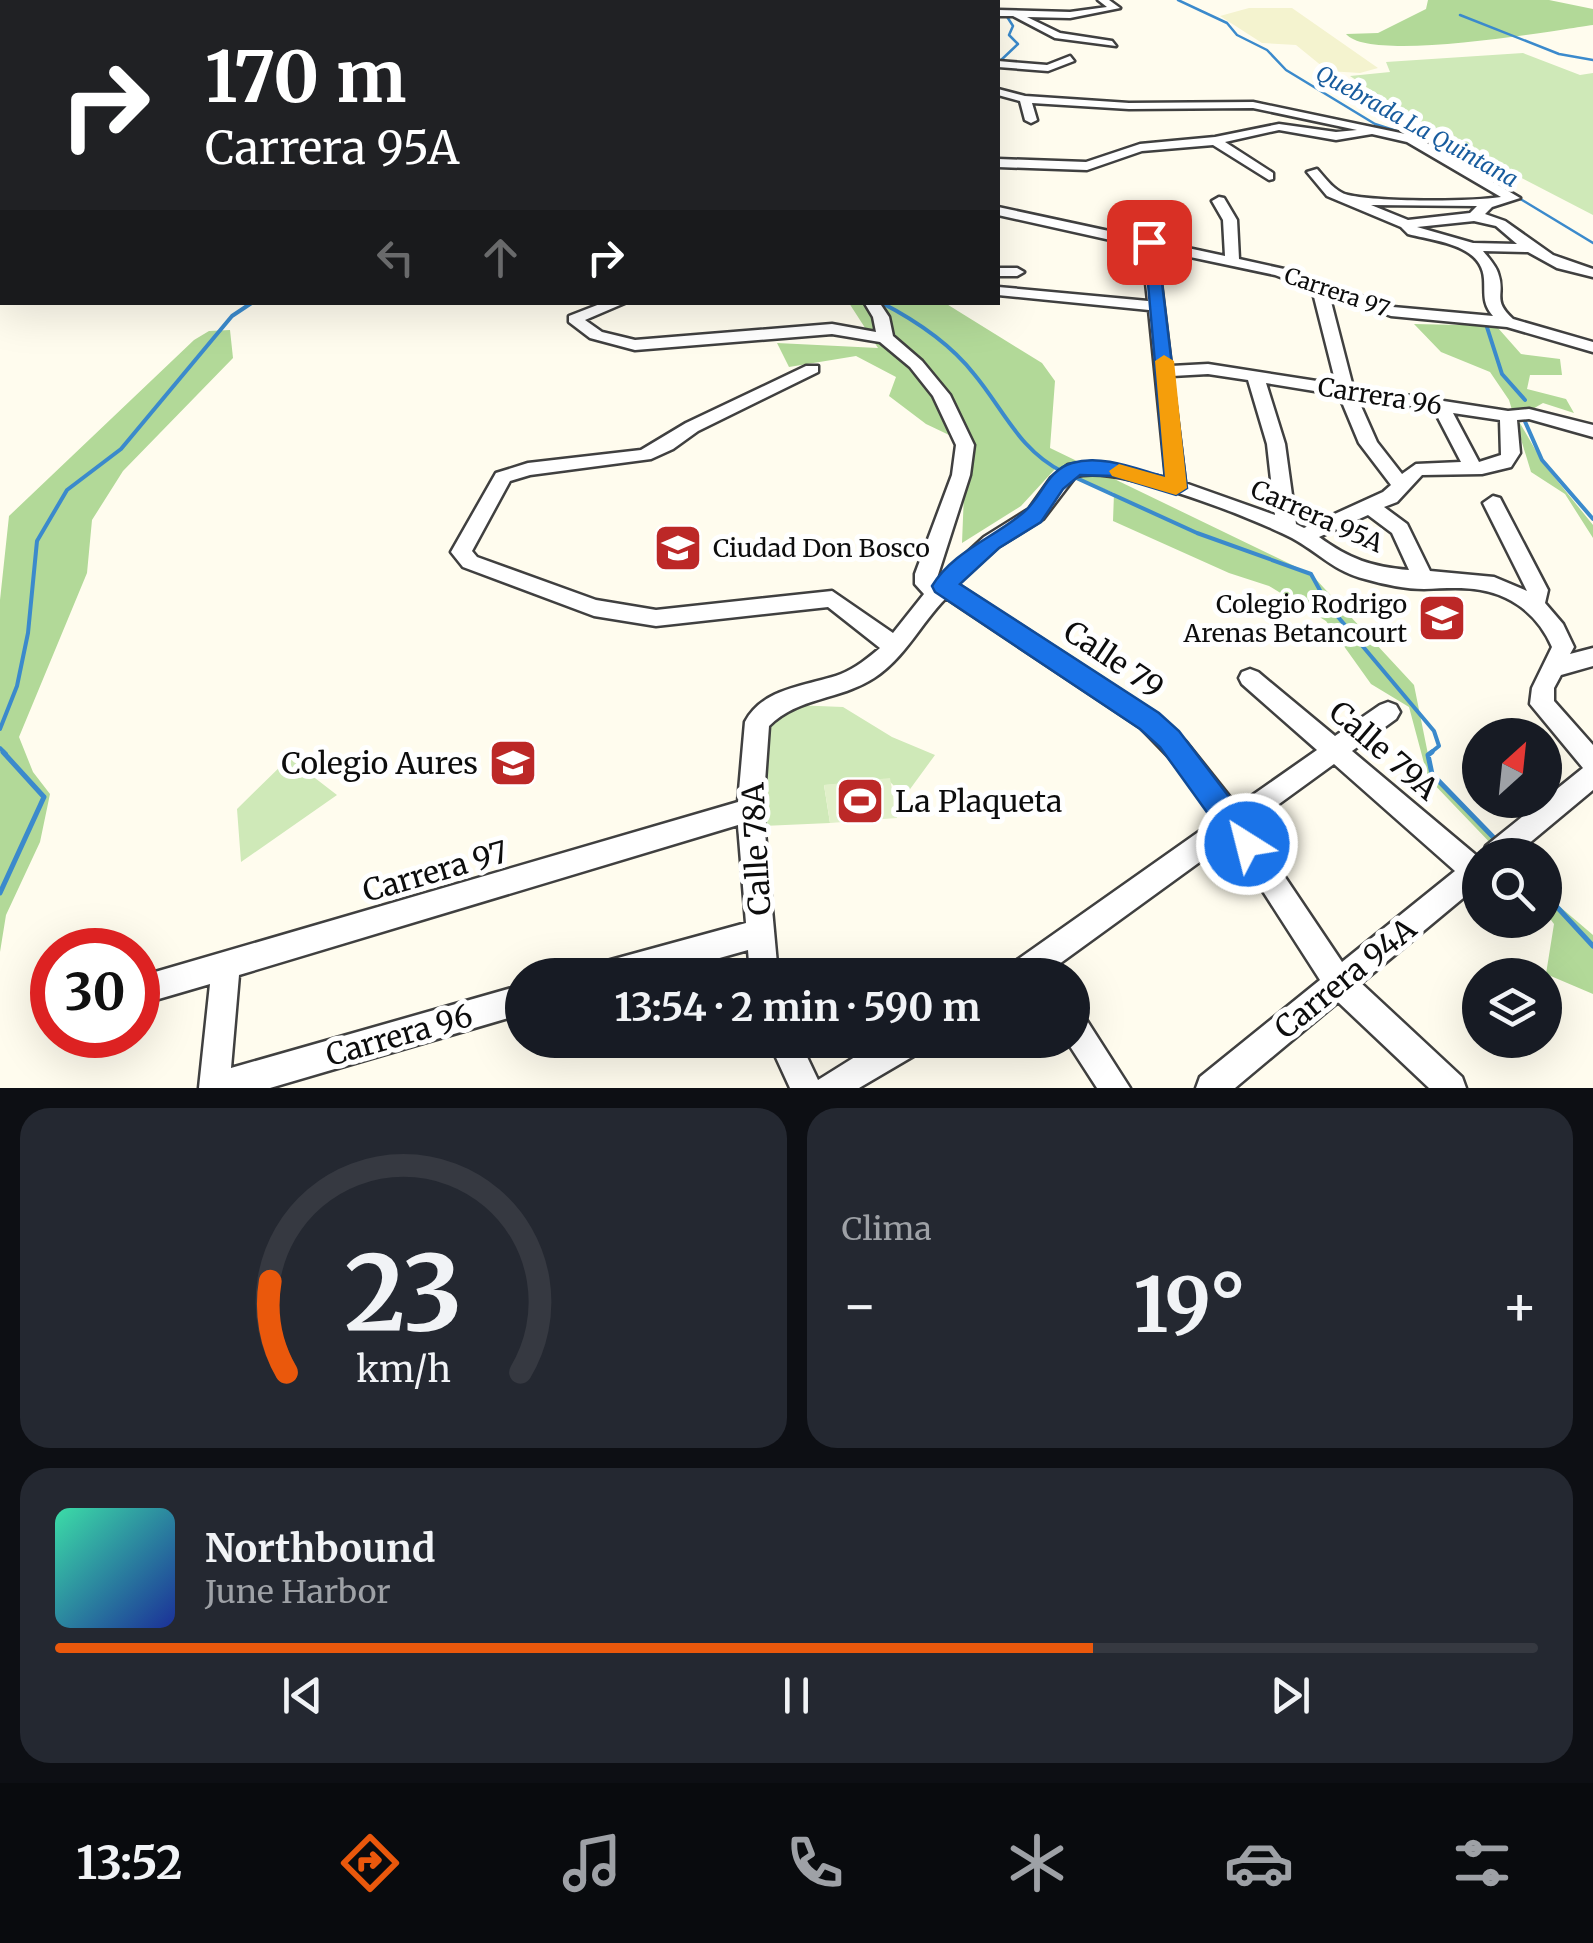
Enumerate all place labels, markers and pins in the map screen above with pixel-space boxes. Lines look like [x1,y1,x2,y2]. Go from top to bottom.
pin [1107,200,1192,285]
school or university icon: Ciudad Don Bosco [652,522,704,574]
place label: Ciudad Don Bosco [713,532,930,564]
place label: Colegio Rodrigo Arenas Betancourt [1182,588,1407,649]
school or university icon: Colegio Rodrigo Arenas Betancourt [1416,592,1468,644]
school or university icon: Colegio Aures [487,737,539,789]
place label: Colegio Aures [281,744,478,782]
sports icon: La Plaqueta [834,775,886,827]
place label: La Plaqueta [895,782,1062,820]

